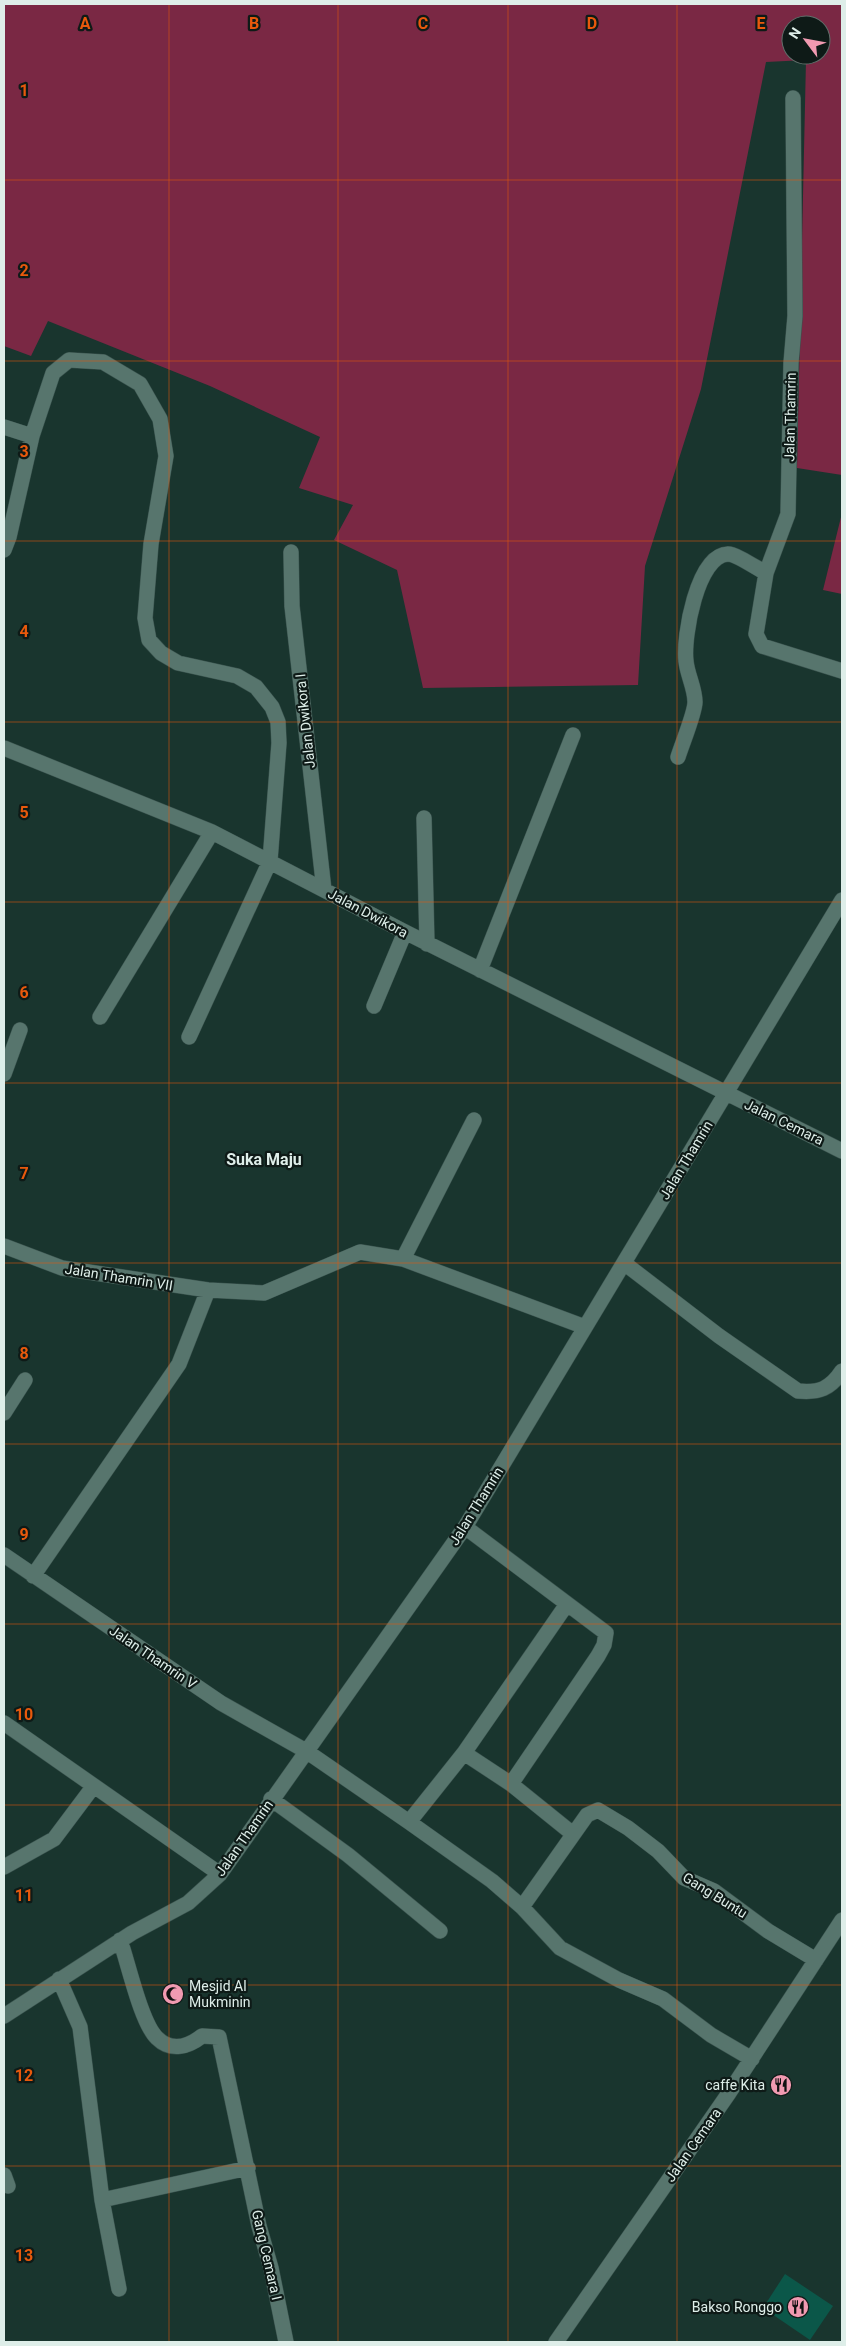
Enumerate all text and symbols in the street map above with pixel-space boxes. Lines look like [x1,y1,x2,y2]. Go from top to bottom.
text: A [80,14,91,33]
text: B [249,14,259,33]
text: C [418,14,428,33]
text: D [587,14,597,33]
text: E [757,14,766,33]
north arrow [781,15,831,65]
text: N [786,25,804,42]
text: 1 [19,81,29,100]
text: 2 [19,261,29,280]
street label: Jalan Thamrin [781,372,799,462]
text: 3 [19,442,29,461]
text: 4 [19,622,29,641]
street label: Jalan Dwikora I [292,673,318,769]
text: 5 [19,803,29,822]
street label: Jalan Dwikora [325,885,411,941]
text: 6 [19,983,29,1002]
street label: Jalan Cemara [742,1096,826,1148]
street label: Jalan Thamrin [656,1118,716,1202]
district label: Suka Maju [226,1150,302,1169]
text: 7 [19,1164,29,1183]
street label: Jalan Thamrin VII [64,1261,174,1293]
text: 8 [19,1344,29,1363]
street label: Jalan Thamrin [446,1464,506,1548]
text: 9 [19,1525,29,1544]
street label: Jalan Thamrin V [106,1622,200,1692]
text: 10 [15,1705,33,1724]
street label: Jalan Thamrin [212,1797,276,1879]
street label: Gang Buntu [680,1869,750,1921]
text: 11 [15,1886,33,1905]
place label: Mesjid Al Mukminin [189,1978,251,2010]
mosque icon: Mesjid Al Mukminin [161,1982,185,2006]
text: 12 [15,2066,33,2085]
restaurant icon: caffe Kita [769,2073,793,2097]
place label: caffe Kita [705,2077,765,2093]
street label: Jalan Cemara [662,2105,724,2185]
street label: Gang Cemara I [249,2208,285,2302]
text: 13 [15,2246,33,2265]
restaurant icon: Bakso Ronggo [786,2295,810,2319]
place label: Bakso Ronggo [692,2299,782,2315]

